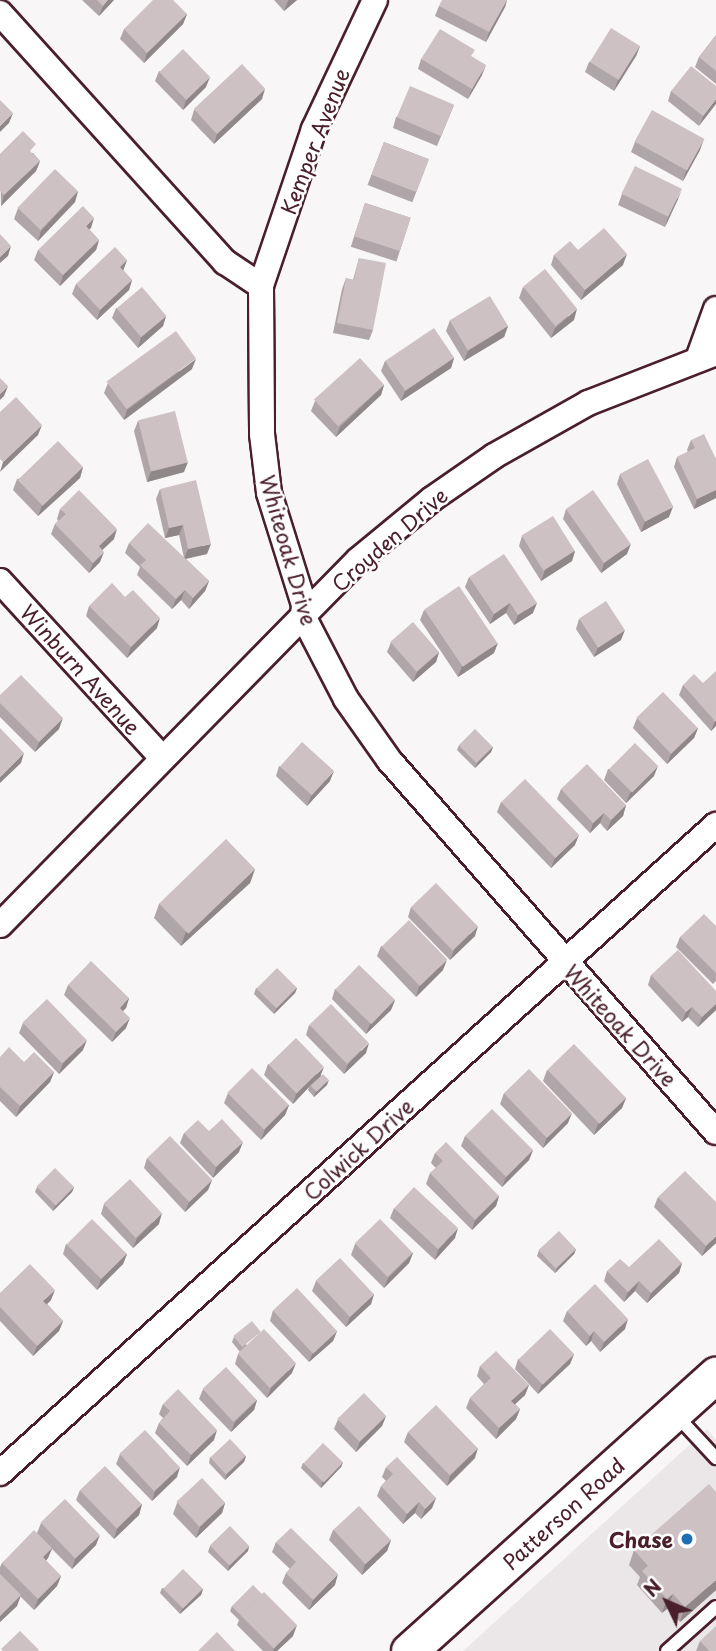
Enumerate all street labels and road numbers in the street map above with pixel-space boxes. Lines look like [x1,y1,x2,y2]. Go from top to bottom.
street label: Kemper Avenue [274,64,354,218]
street label: Whiteoak Drive [255,471,323,629]
street label: Croyden Drive [326,482,452,596]
street label: Winburn Avenue [16,599,146,739]
street label: Whiteoak Drive [559,959,683,1091]
street label: Colwick Drive [298,1093,418,1205]
street label: Patterson Road [497,1452,629,1574]

